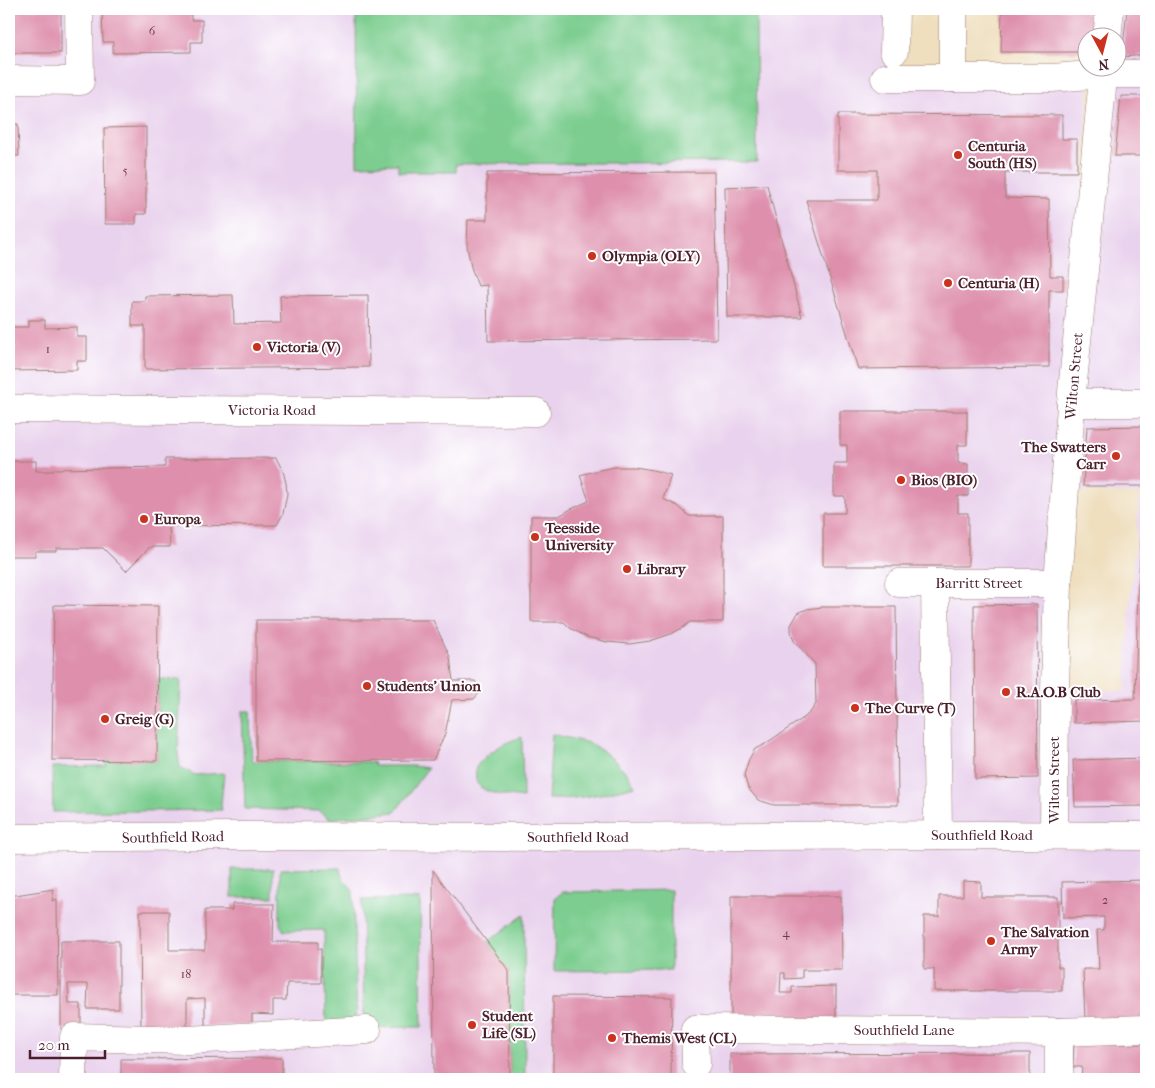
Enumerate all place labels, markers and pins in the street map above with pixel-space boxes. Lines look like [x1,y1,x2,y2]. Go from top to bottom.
place label: Centuria South (HS) [968,137,1037,172]
marker: Centuria South (HS) [952,149,964,161]
place label: Olympia (OLY) [602,247,700,265]
marker: Olympia (OLY) [586,250,598,262]
place label: Centuria (H) [958,274,1039,292]
marker: Centuria (H) [942,277,954,289]
place label: Victoria (V) [266,338,341,356]
marker: Victoria (V) [251,341,263,353]
place label: The Swatters Carr [1020,438,1107,473]
marker: The Swatters Carr [1110,450,1122,462]
place label: Bios (BIO) [911,471,977,489]
marker: Bios (BIO) [895,474,907,486]
place label: Europa [154,510,202,528]
marker: Europa [138,513,150,525]
place label: Teesside University [544,519,615,554]
marker: Teesside University [529,531,541,543]
place label: Library [637,560,687,578]
marker: Library [621,563,633,575]
place label: Students' Union [377,677,481,695]
marker: Students' Union [361,680,373,692]
place label: R.A.O.B Club [1016,683,1101,701]
marker: R.A.O.B Club [1000,686,1012,698]
place label: The Curve (T) [864,699,956,717]
marker: The Curve (T) [849,702,861,714]
place label: Greig (G) [115,710,174,728]
marker: Greig (G) [99,713,111,725]
place label: The Salvation Army [1000,923,1090,958]
marker: The Salvation Army [985,935,997,947]
place label: Student Life (SL) [482,1007,536,1042]
marker: Student Life (SL) [466,1019,478,1031]
place label: Themis West (CL) [621,1029,737,1047]
marker: Themis West (CL) [606,1032,618,1044]

